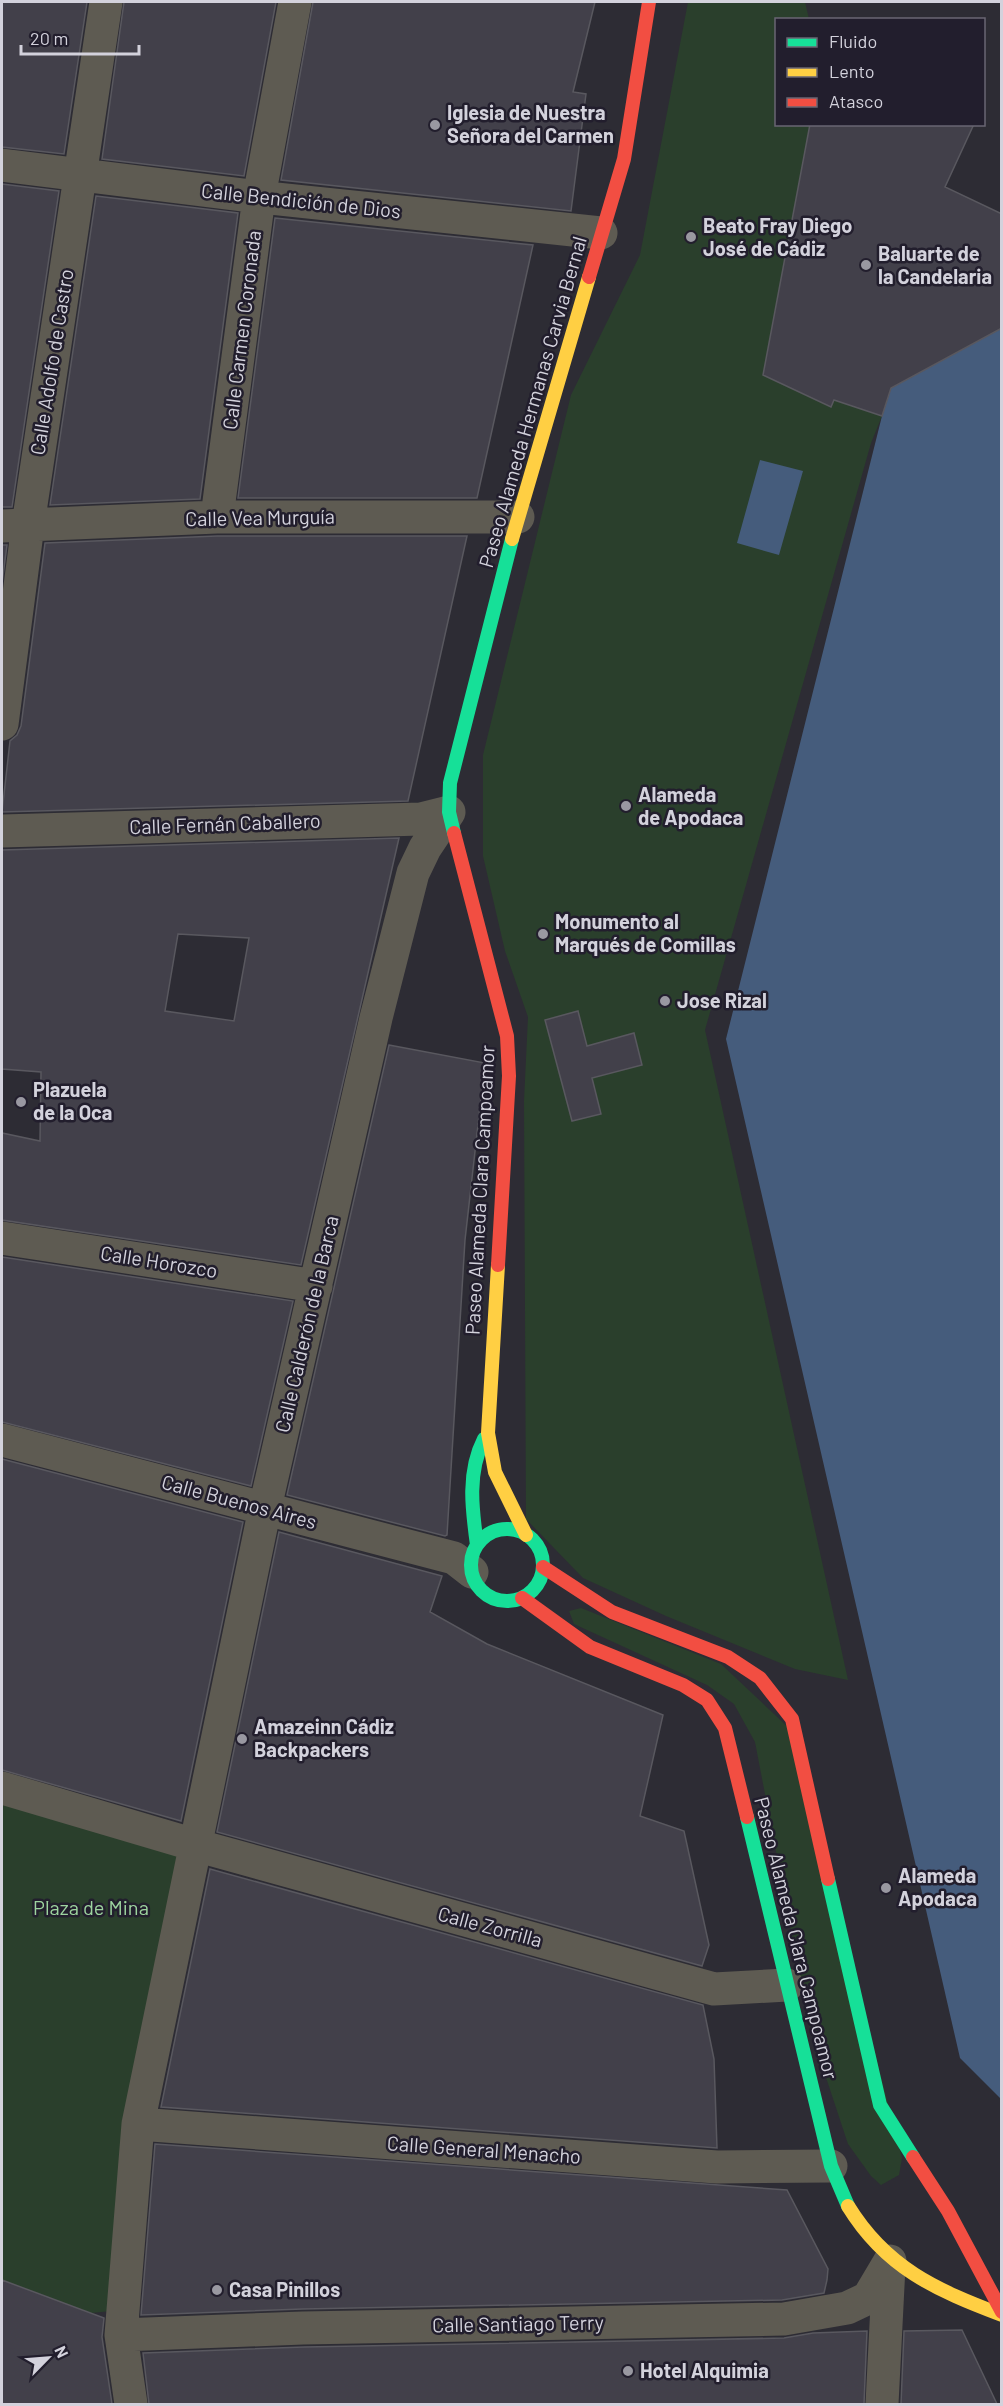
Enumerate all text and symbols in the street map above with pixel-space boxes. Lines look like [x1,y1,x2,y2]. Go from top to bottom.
scale bar [21,18,140,56]
legend [775,18,985,126]
text: 20 m [30,27,68,49]
text: Fluido [829,30,877,52]
text: Lento [829,60,875,82]
text: Atasco [829,90,883,112]
place label: Iglesia de Nuestra Señora del Carmen [447,100,614,147]
marker: Iglesia de Nuestra Señora del Carmen [428,118,442,132]
street label: Calle Bendición de Dios [200,178,402,222]
place label: Beato Fray Diego José de Cádiz [703,213,852,260]
street label: Calle Carmen Coronada [217,229,265,431]
marker: Beato Fray Diego José de Cádiz [684,230,698,244]
street label: Paseo Alameda Hermanas Carvia Bernal [473,233,591,570]
place label: Baluarte de la Candelaria [878,241,992,288]
marker: Baluarte de la Candelaria [859,258,873,272]
street label: Calle Adolfo de Castro [24,267,78,457]
street label: Calle Vea Murguía [185,504,335,530]
place label: Alameda de Apodaca [638,782,743,829]
marker: Alameda de Apodaca [619,799,633,813]
street label: Calle Fernán Caballero [129,808,321,838]
place label: Monumento al Marqués de Comillas [555,909,736,956]
marker: Monumento al Marqués de Comillas [536,927,550,941]
place label: Jose Rizal [677,988,767,1012]
marker: Jose Rizal [658,994,672,1008]
street label: Paseo Alameda Clara Campoamor [459,1044,499,1335]
place label: Plazuela de la Oca [33,1077,112,1124]
marker: Plazuela de la Oca [14,1095,28,1109]
street label: Calle Calderón de la Barca [269,1213,343,1435]
street label: Calle Horozco [99,1240,219,1282]
street label: Calle Buenos Aires [159,1469,319,1533]
place label: Amazeinn Cádiz Backpackers [254,1714,394,1761]
marker: Amazeinn Cádiz Backpackers [235,1732,249,1746]
street label: Paseo Alameda Clara Campoamor [750,1794,844,2081]
place label: Alameda Apodaca [898,1863,977,1910]
marker: Alameda Apodaca [879,1881,893,1895]
park label: Plaza de Mina [33,1895,149,1919]
street label: Calle Zorrilla [435,1901,545,1951]
street label: Calle General Menacho [386,2130,582,2168]
place label: Casa Pinillos [229,2277,340,2301]
marker: Casa Pinillos [210,2283,224,2297]
street label: Calle Santiago Terry [432,2310,604,2336]
north arrow [18,2328,78,2388]
text: N [51,2343,73,2360]
place label: Hotel Alquimia [640,2358,769,2382]
marker: Hotel Alquimia [621,2364,635,2378]

